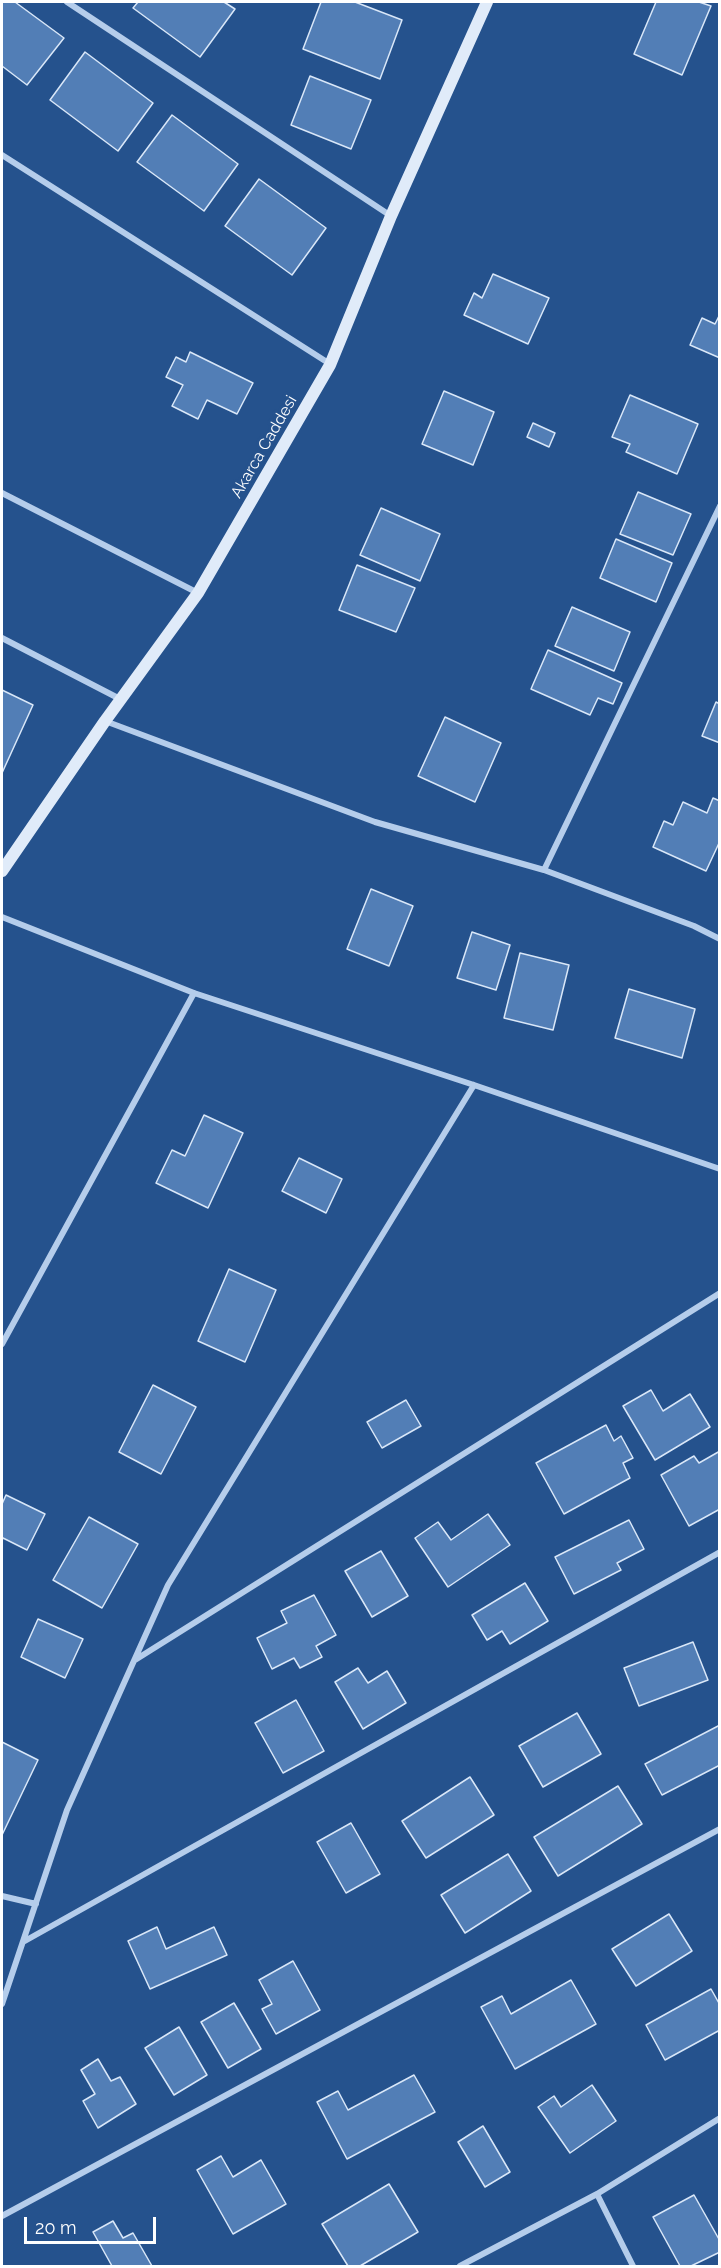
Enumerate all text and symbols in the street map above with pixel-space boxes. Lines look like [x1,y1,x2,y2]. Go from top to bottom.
street label: Akarca Caddesi [227,392,301,502]
scale bar [27,2205,159,2243]
text: 20 m [35,2217,77,2238]

